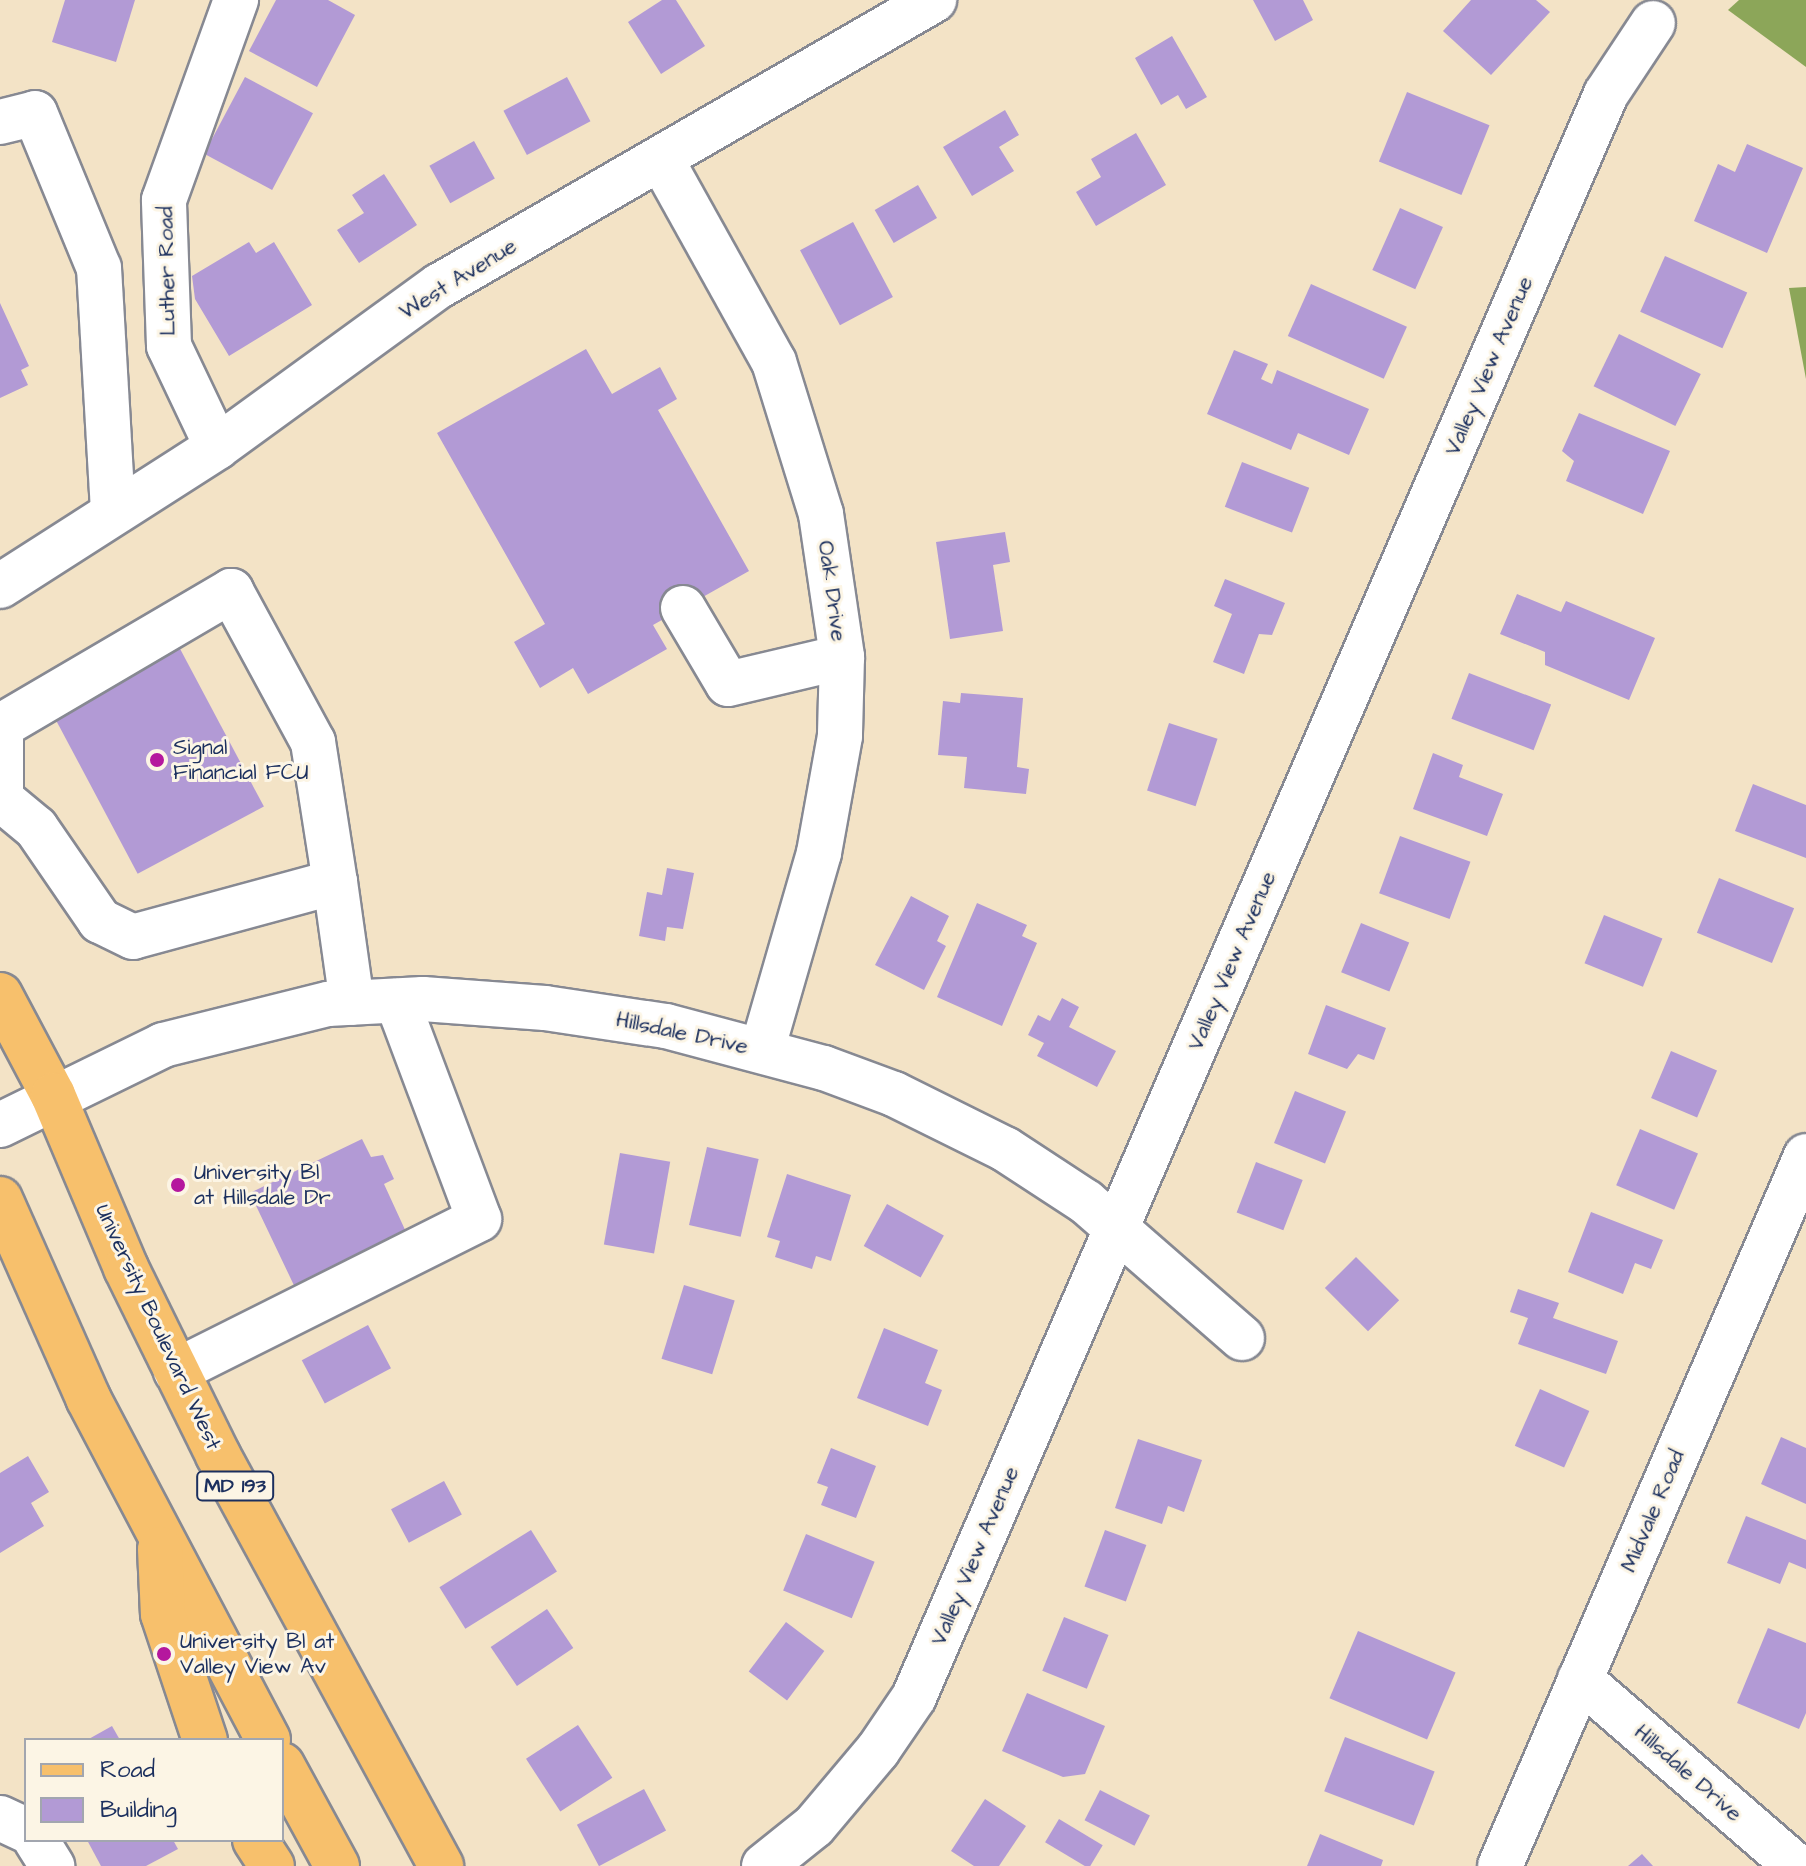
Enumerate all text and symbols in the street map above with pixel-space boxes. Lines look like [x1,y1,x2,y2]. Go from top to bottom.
street label: Luther Road [153,206,181,336]
street label: West Avenue [395,233,521,325]
street label: Valley View Avenue [1439,273,1539,459]
street label: Oak Drive [812,539,852,643]
place label: Signal Financial FCU [173,734,309,786]
marker: Signal Financial FCU [148,751,166,769]
street label: Valley View Avenue [1182,868,1282,1054]
street label: Hillsdale Drive [614,1006,750,1060]
place label: University Bl at Hillsdale Dr [194,1159,331,1210]
marker: University Bl at Hillsdale Dr [169,1176,187,1194]
street label: University Boulevard West [89,1200,227,1454]
street label: Midvale Road [1615,1446,1691,1576]
street label: Valley View Avenue [925,1463,1025,1649]
road number: MD 193 [195,1470,275,1502]
place label: University Bl at Valley View Av [180,1628,334,1680]
marker: University Bl at Valley View Av [155,1645,173,1663]
street label: Hillsdale Drive [1629,1719,1747,1827]
legend [24,1738,284,1842]
text: Road [100,1753,155,1787]
text: Building [100,1793,177,1827]

